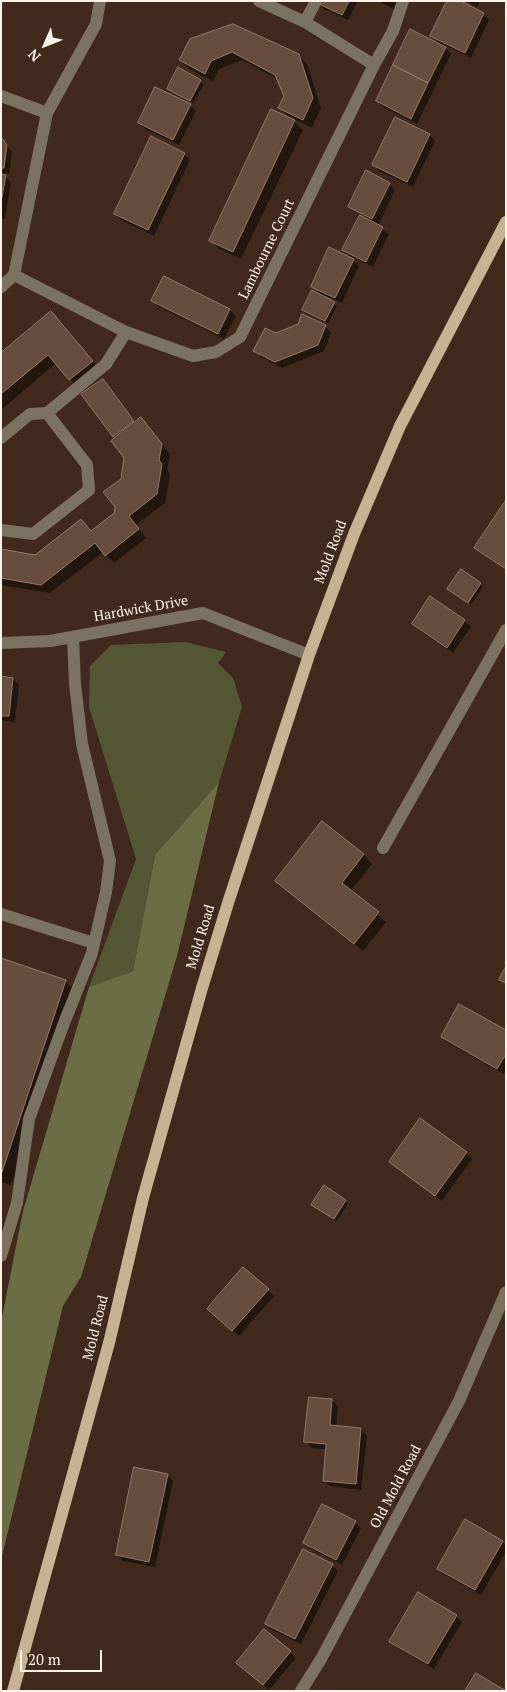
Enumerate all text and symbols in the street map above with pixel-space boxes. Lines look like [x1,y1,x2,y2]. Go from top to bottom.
north arrow [20,20,70,70]
text: N [23,45,44,66]
street label: Lambourne Court [235,196,299,302]
street label: Mold Road [311,518,351,586]
street label: Hardwick Drive [93,592,189,626]
street label: Mold Road [183,903,219,971]
street label: Mold Road [80,1294,112,1362]
street label: Old Mold Road [367,1442,425,1532]
scale bar [22,1640,105,1672]
text: 20 m [28,1649,61,1669]

